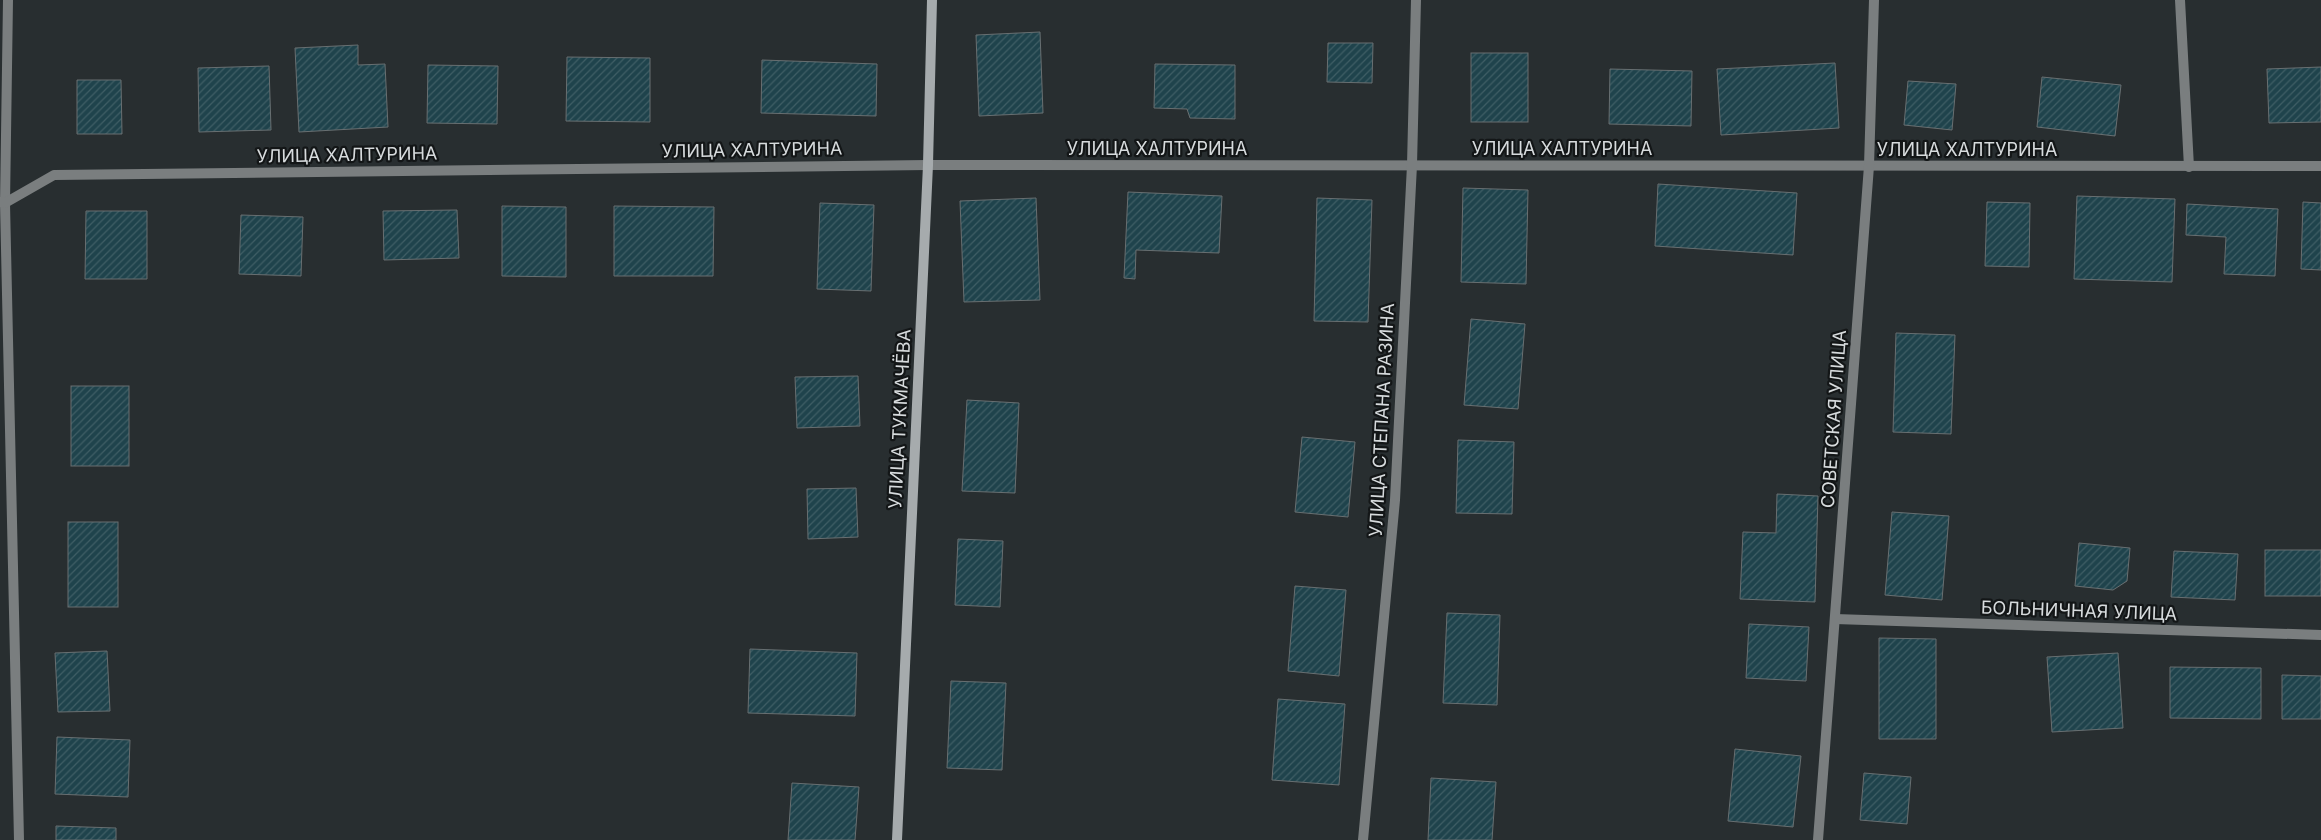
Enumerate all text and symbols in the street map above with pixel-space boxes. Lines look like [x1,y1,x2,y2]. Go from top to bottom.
street label: УЛИЦА ХАЛТУРИНА [661,137,843,162]
street label: УЛИЦА ХАЛТУРИНА [1067,138,1247,159]
street label: УЛИЦА ХАЛТУРИНА [1472,138,1652,159]
street label: УЛИЦА ХАЛТУРИНА [1877,139,2057,160]
street label: УЛИЦА ХАЛТУРИНА [256,142,438,167]
street label: УЛИЦА СТЕПАНА РАЗИНА [1365,303,1398,537]
street label: УЛИЦА ТУКМАЧЁВА [883,328,915,509]
street label: СОВЕТСКАЯ УЛИЦА [1817,329,1850,509]
street label: БОЛЬНИЧНАЯ УЛИЦА [1981,597,2177,624]

